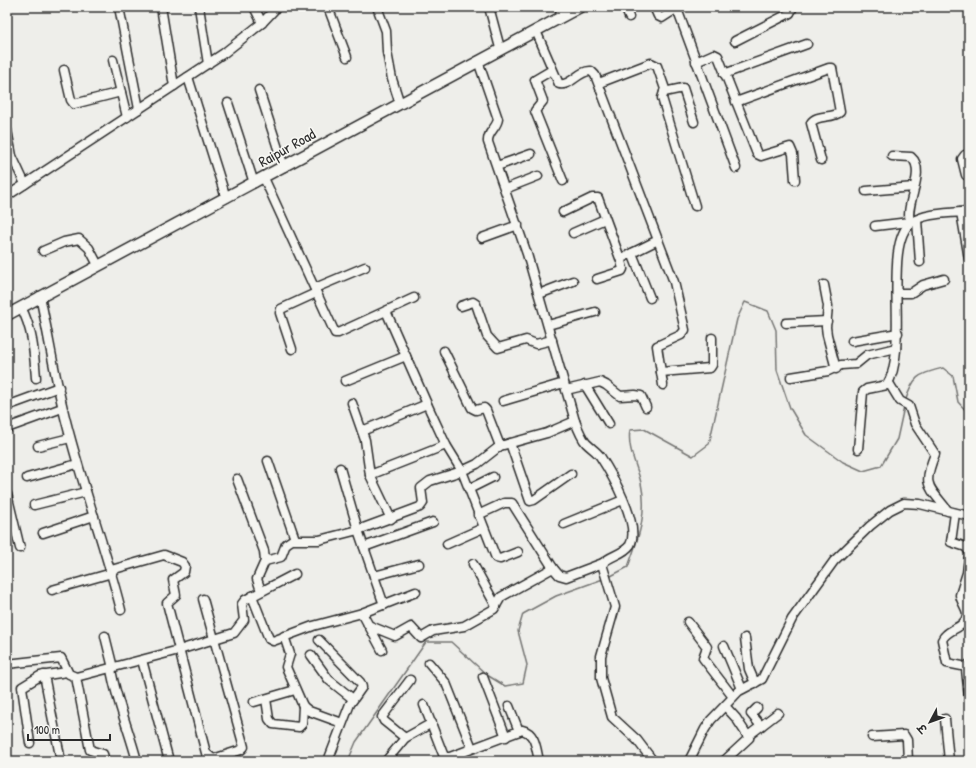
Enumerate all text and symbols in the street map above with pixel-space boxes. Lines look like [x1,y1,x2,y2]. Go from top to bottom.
street label: Raipur Road [254,123,319,172]
north arrow [910,702,950,742]
scale bar [28,716,110,742]
text: उ [914,720,931,737]
text: 100 m [34,721,60,738]

